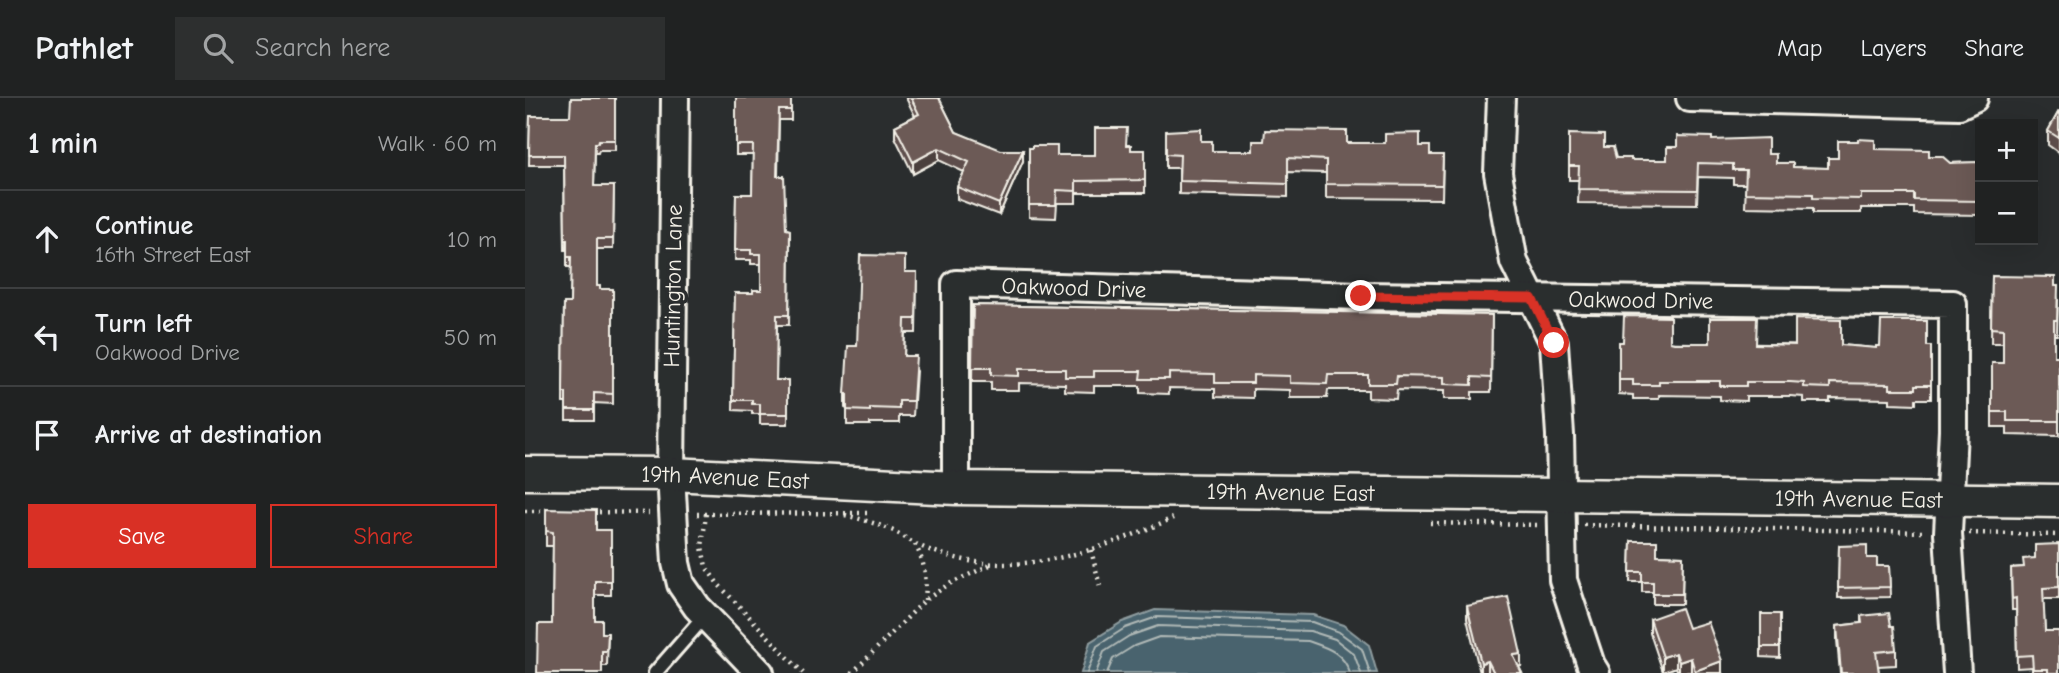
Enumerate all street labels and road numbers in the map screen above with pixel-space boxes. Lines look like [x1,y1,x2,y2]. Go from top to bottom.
street label: Huntington Lane [658,204,688,368]
street label: Oakwood Drive [1001,272,1147,303]
street label: Oakwood Drive [1568,285,1713,314]
street label: 19th Avenue East [641,460,811,494]
street label: 19th Avenue East [1207,477,1376,506]
street label: 19th Avenue East [1775,484,1944,513]

